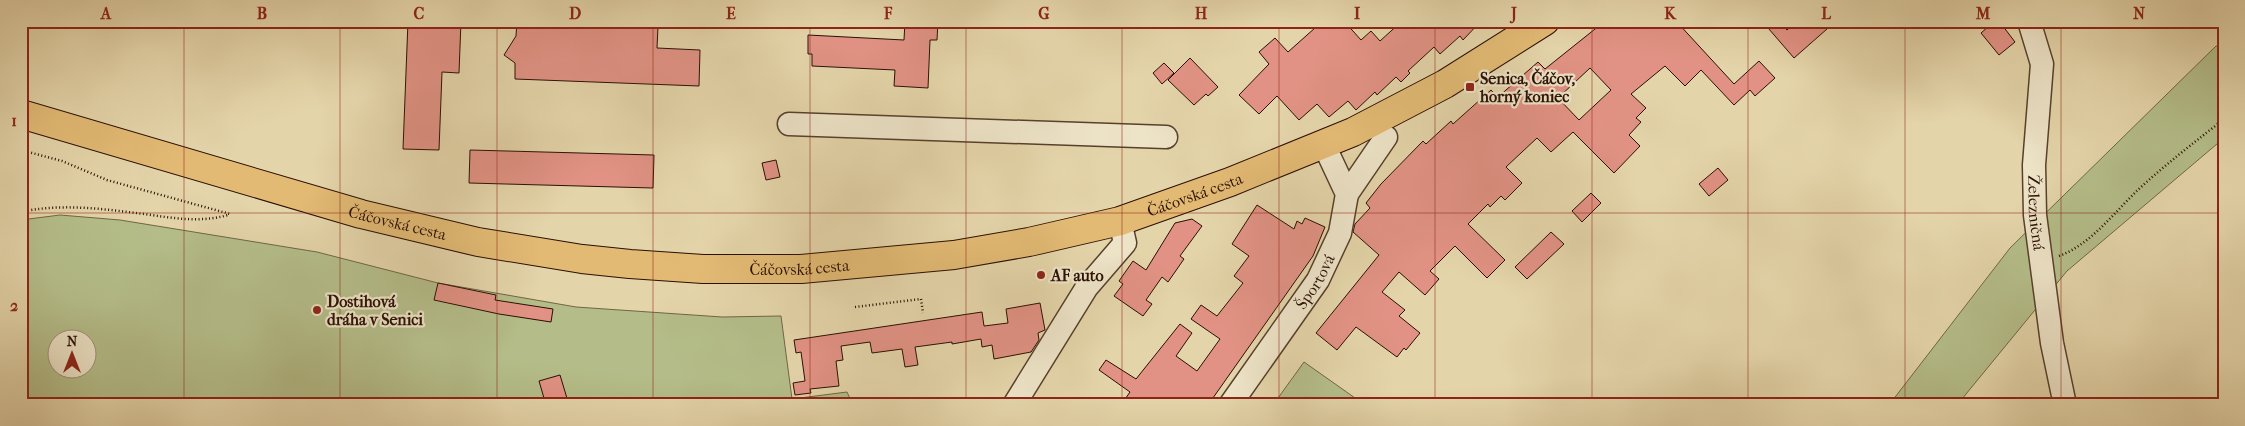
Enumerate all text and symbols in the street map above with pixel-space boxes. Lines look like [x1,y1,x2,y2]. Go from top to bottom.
text: A [100,4,112,23]
text: B [257,4,267,23]
text: C [414,4,425,23]
text: D [569,4,581,23]
text: E [726,4,736,23]
text: F [883,4,893,23]
text: G [1038,4,1050,23]
text: H [1195,4,1208,23]
text: I [1354,4,1361,23]
text: J [1509,4,1517,24]
text: K [1664,4,1677,23]
text: L [1821,4,1831,23]
text: M [1975,4,1991,23]
text: N [2133,4,2146,23]
place label: Senica, Čáčov, horný koniec [1479,68,1575,107]
marker: Senica, Čáčov, horný koniec [1464,81,1476,93]
text: 1 [11,111,17,130]
street label: Čáčovská cesta [1144,168,1246,220]
street label: Železničná [2025,175,2049,252]
street label: Čáčovská cesta [346,200,449,244]
street label: Športová [1290,251,1339,313]
street label: Čáčovská cesta [749,255,851,279]
place label: AF auto [1050,266,1104,285]
marker: AF auto [1035,269,1047,281]
place label: Dostihová dráha v Senici [327,292,423,329]
text: 2 [10,296,18,315]
marker: Dostihová dráha v Senici [311,304,323,316]
north arrow [48,328,98,378]
text: N [67,333,78,350]

